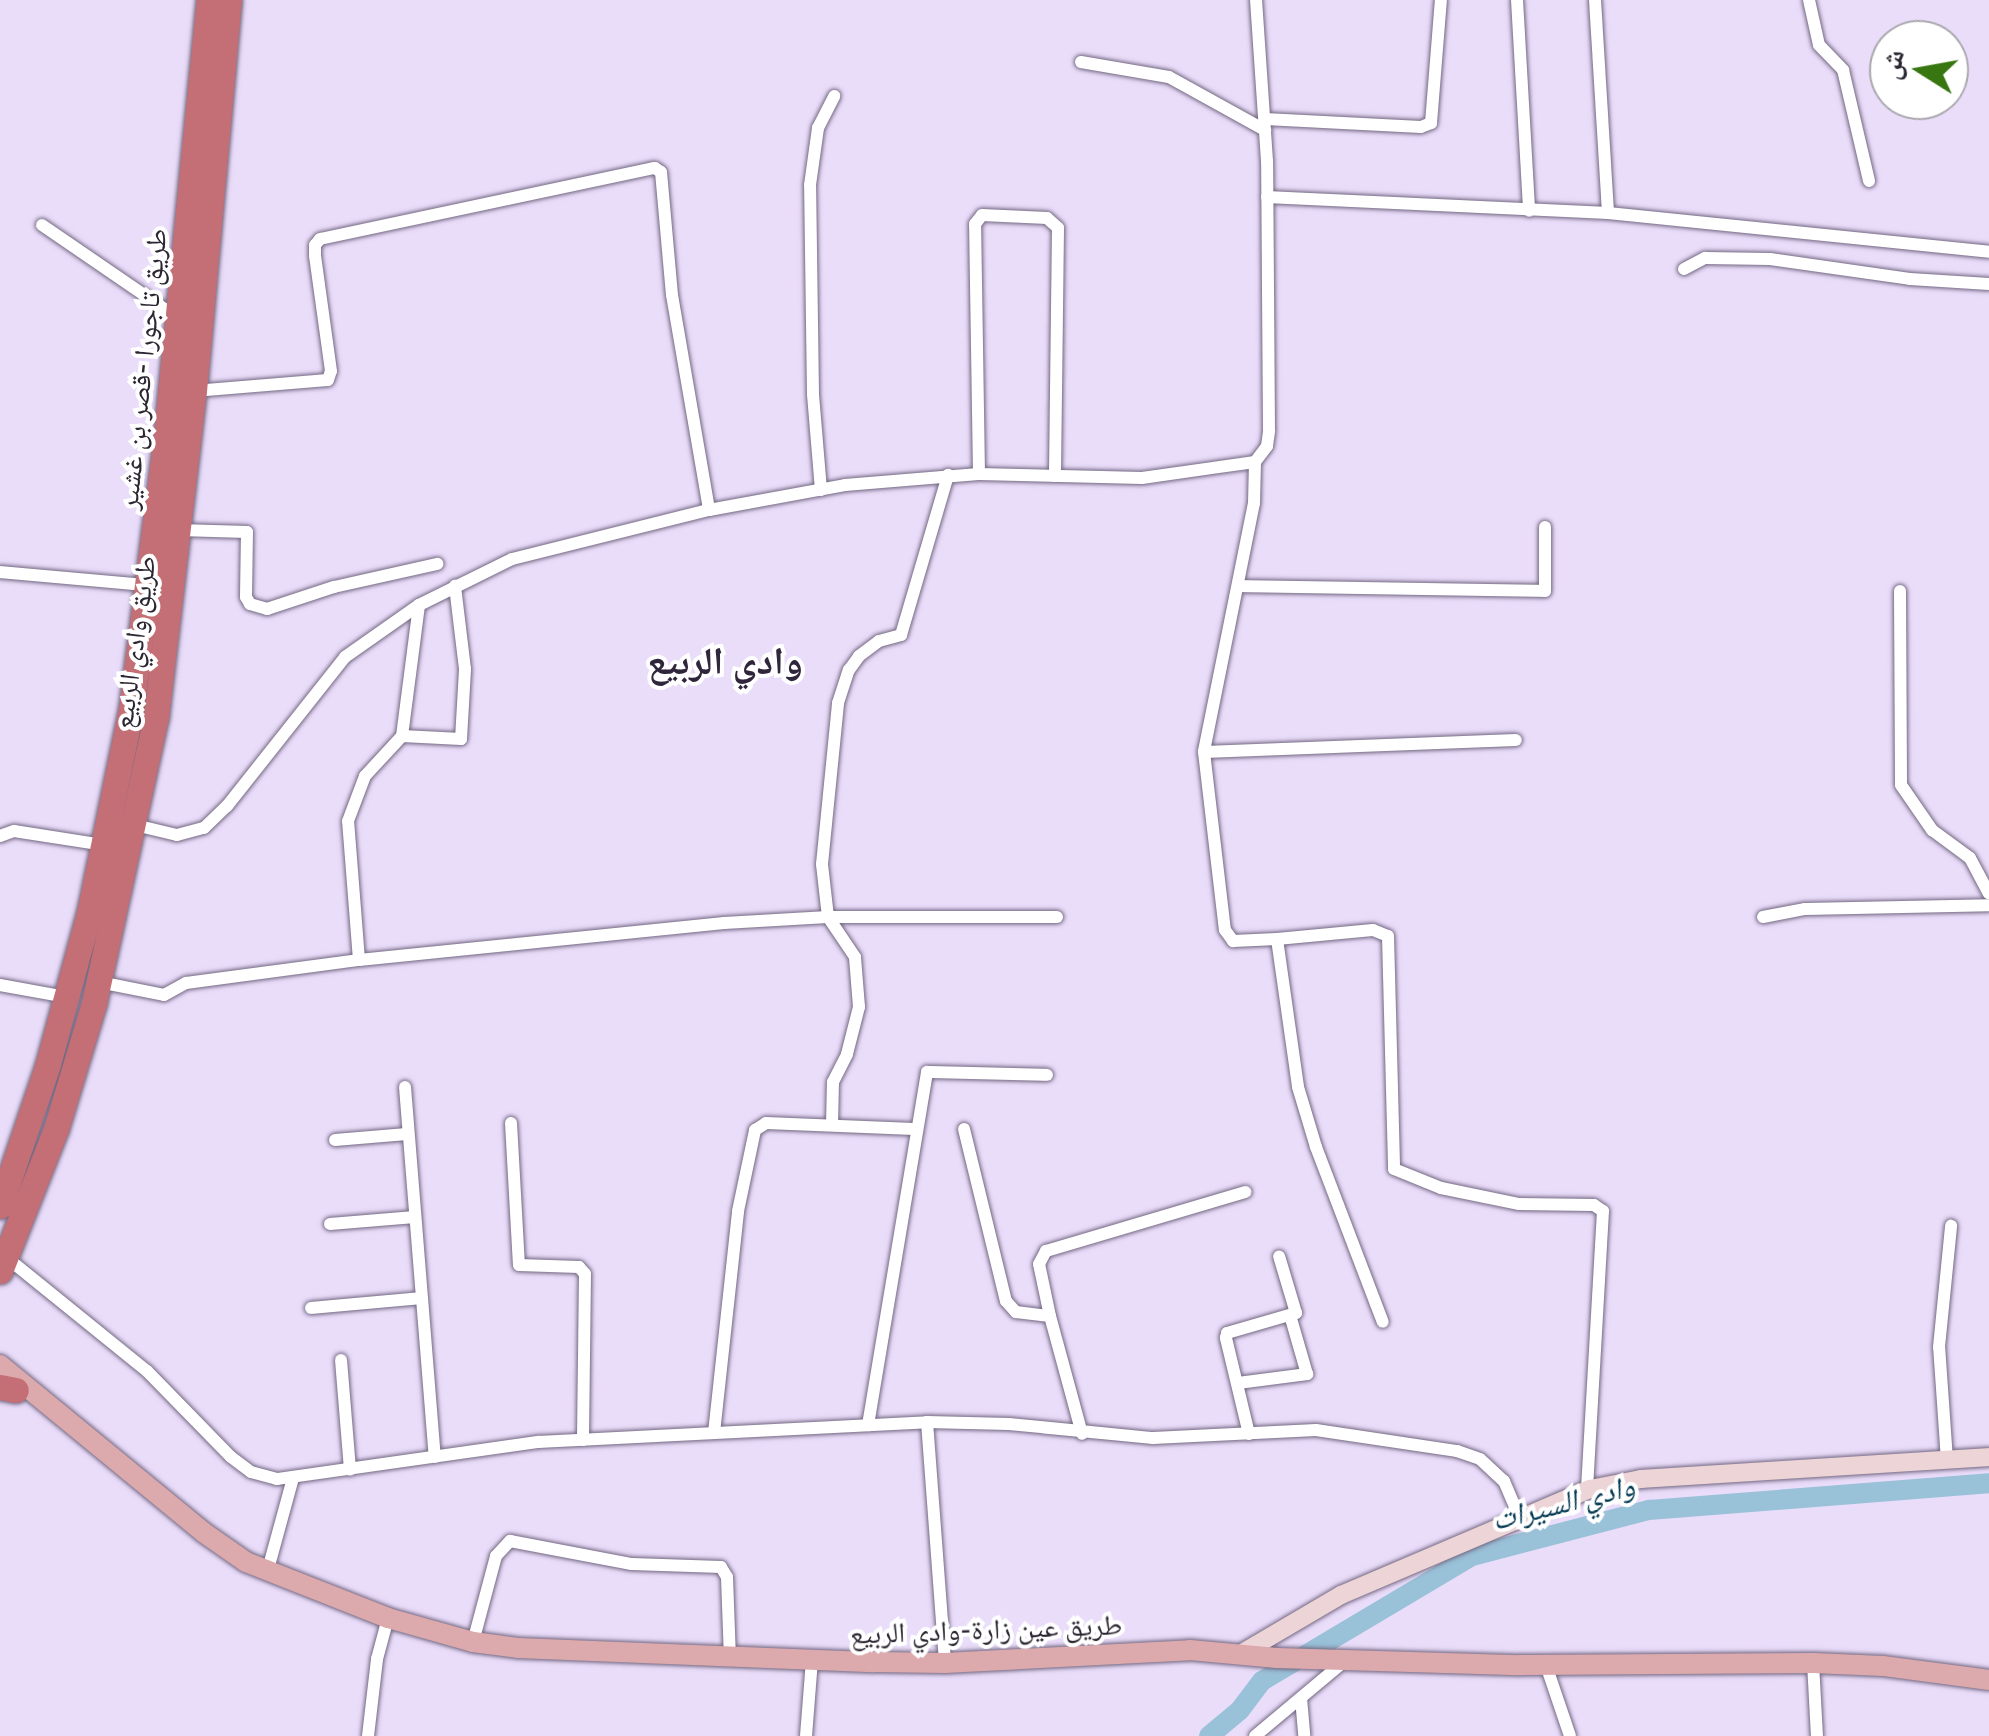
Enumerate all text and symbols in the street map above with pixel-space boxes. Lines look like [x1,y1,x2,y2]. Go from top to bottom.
north arrow [1869,20,1969,120]
text: ش [1870,46,1912,83]
street label: طريق تاجورا -قصر بن غشير [110,226,174,512]
street label: طريق وادي الربيع [105,553,163,731]
district label: وادي الربيع [647,637,803,683]
water label: وادي السيرات [1488,1467,1638,1537]
street label: طريق عين زارة-وادي الربيع [849,1607,1123,1651]

